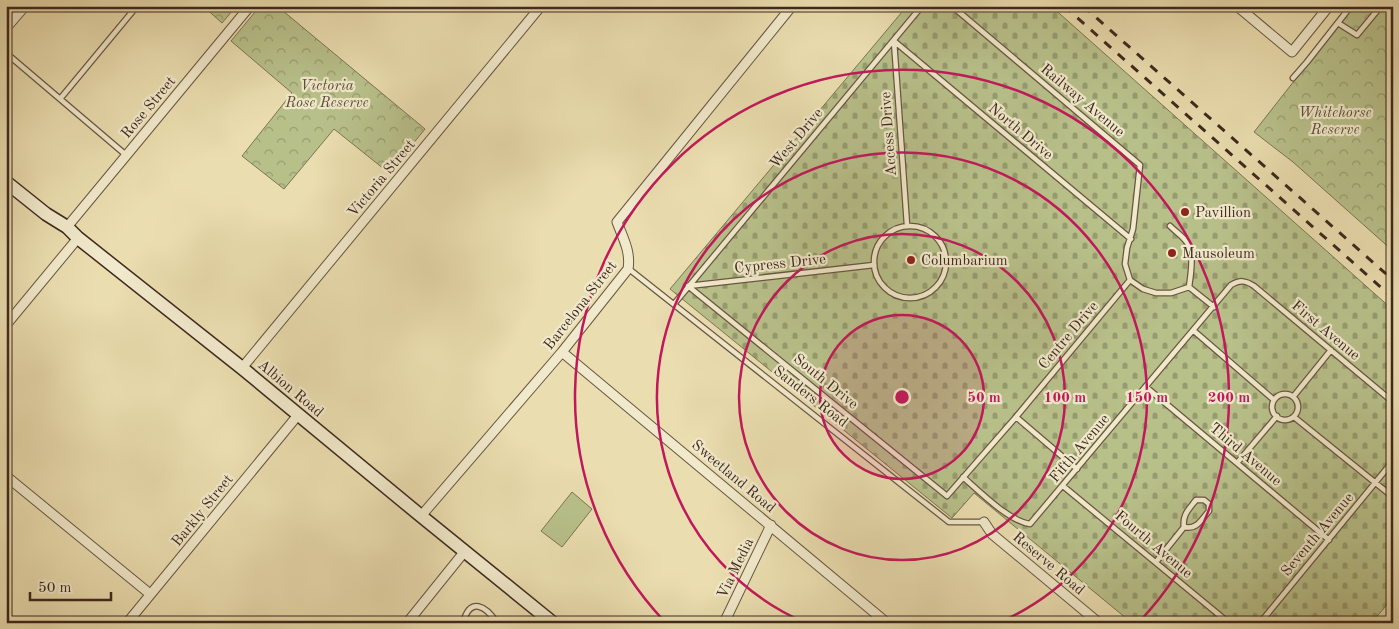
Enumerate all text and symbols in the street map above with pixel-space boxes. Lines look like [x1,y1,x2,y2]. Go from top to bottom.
street label: Railway Avenue [1037,62,1127,141]
street label: Rose Street [119,74,179,142]
park label: Victoria Rose Reserve [284,79,369,111]
street label: Access Drive [879,91,900,177]
street label: North Drive [985,101,1055,163]
street label: West Drive [768,106,827,172]
park label: Whitehorse Reserve [1298,106,1372,138]
street label: Victoria Street [346,137,419,220]
marker: Pavillion [1179,206,1191,218]
place label: Pavillion [1195,206,1251,221]
marker: Mausoleum [1166,247,1178,259]
place label: Mausoleum [1182,247,1255,262]
street label: Cypress Drive [734,252,827,277]
marker: Columbarium [905,254,917,266]
place label: Columbarium [921,254,1008,269]
street label: Barcelona Street [542,259,620,353]
street label: First Avenue [1288,298,1362,364]
street label: Centre Drive [1037,299,1102,373]
street label: South Drive [790,352,860,413]
street label: Albion Road [254,358,326,421]
street label: Sanders Road [770,364,850,431]
centre of rings [893,388,911,406]
text: 50 m [967,391,1001,406]
text: 100 m [1044,391,1086,406]
text: 150 m [1126,391,1168,406]
text: 200 m [1208,391,1250,406]
street label: Fifth Avenue [1047,412,1113,486]
street label: Third Avenue [1206,421,1284,489]
street label: Sweetland Road [688,438,778,517]
street label: Barkly Street [170,472,237,550]
street label: Seventh Avenue [1279,490,1357,579]
street label: Fourth Avenue [1111,509,1195,582]
street label: Reserve Road [1009,530,1087,599]
street label: Via Media [715,535,758,601]
scale bar [30,569,111,601]
text: 50 m [38,581,72,596]

